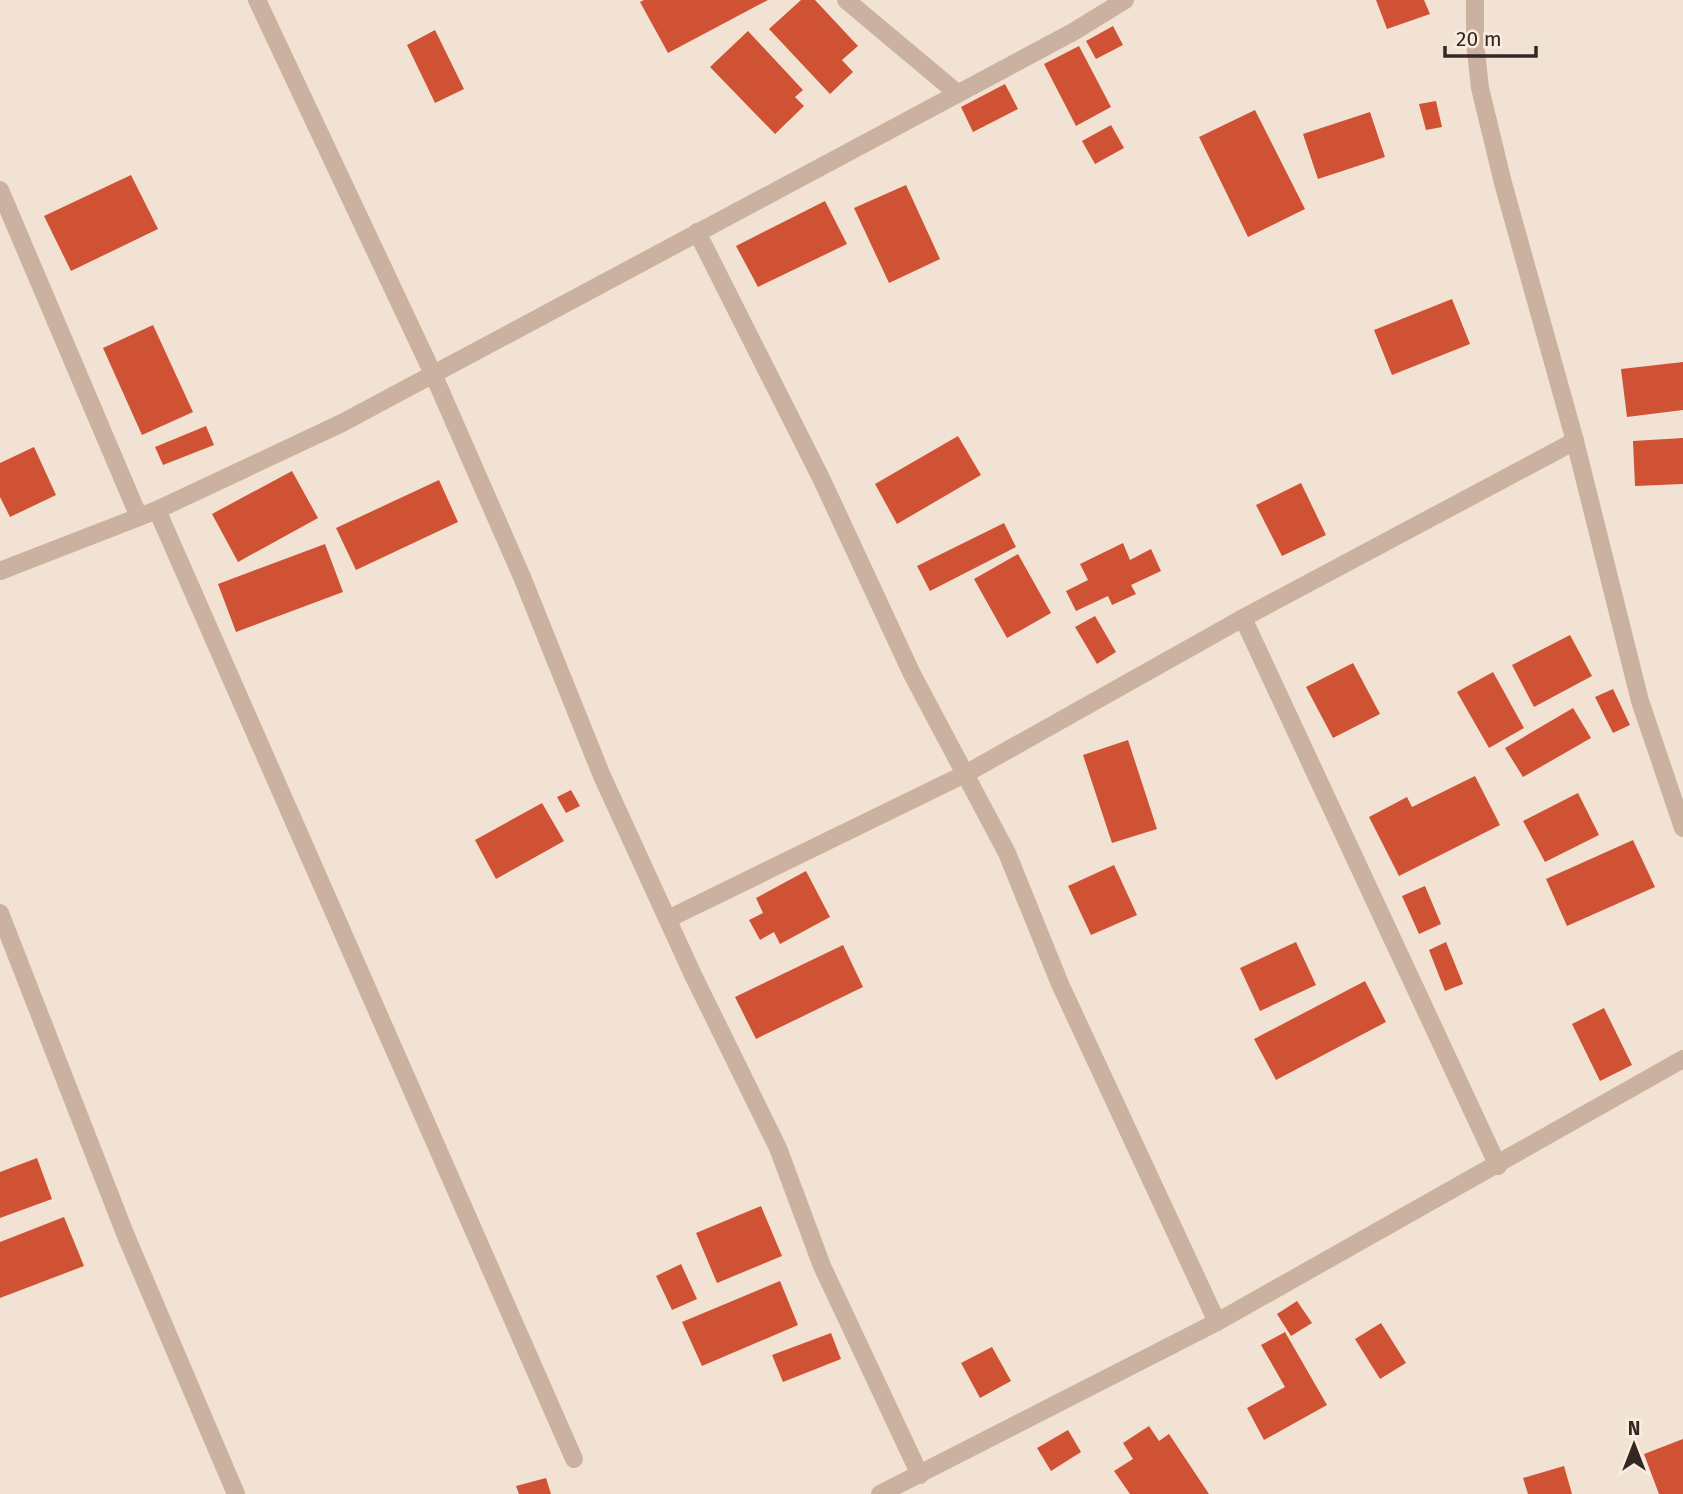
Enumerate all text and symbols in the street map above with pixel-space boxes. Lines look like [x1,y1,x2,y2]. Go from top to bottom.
scale bar [1445,14,1536,58]
text: 20 m [1456,26,1502,52]
north arrow [1599,1410,1669,1480]
text: N [1628,1417,1640,1440]

